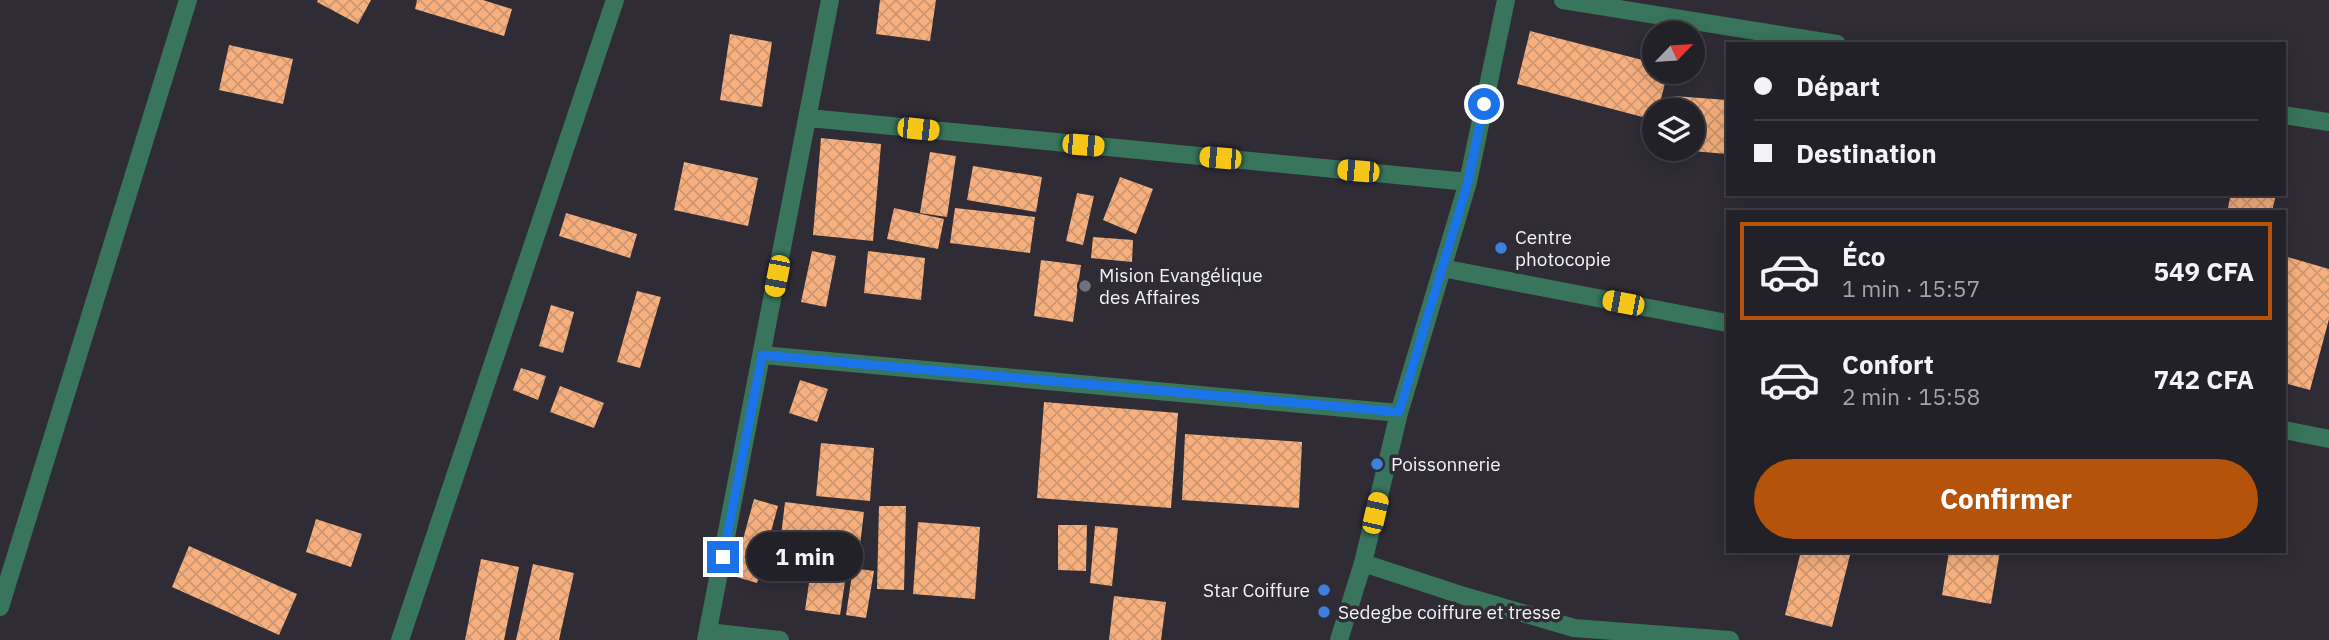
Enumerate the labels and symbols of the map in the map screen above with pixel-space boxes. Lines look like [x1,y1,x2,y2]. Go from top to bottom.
north arrow [1642,21,1704,84]
route start [1468,88,1500,120]
car [897,116,940,142]
car [1062,133,1105,157]
car [1199,146,1242,170]
car [1337,159,1380,183]
place label: Centre photocopie [1515,225,1611,271]
marker: Centre photocopie [1493,240,1509,256]
car [763,253,792,299]
place label: Mision Evangélique des Affaires [1099,263,1263,309]
marker: Mision Evangélique des Affaires [1077,278,1093,294]
car [1601,289,1646,317]
place label: Poissonnerie [1391,452,1501,476]
marker: Poissonnerie [1369,456,1385,472]
car [1361,490,1390,536]
callout: 1 min [748,532,863,582]
route end [707,541,739,573]
place label: Star Coiffure [1203,578,1310,602]
marker: Star Coiffure [1316,582,1332,598]
place label: Sedegbe coiffure et tresse [1338,600,1561,624]
marker: Sedegbe coiffure et tresse [1316,604,1332,620]

